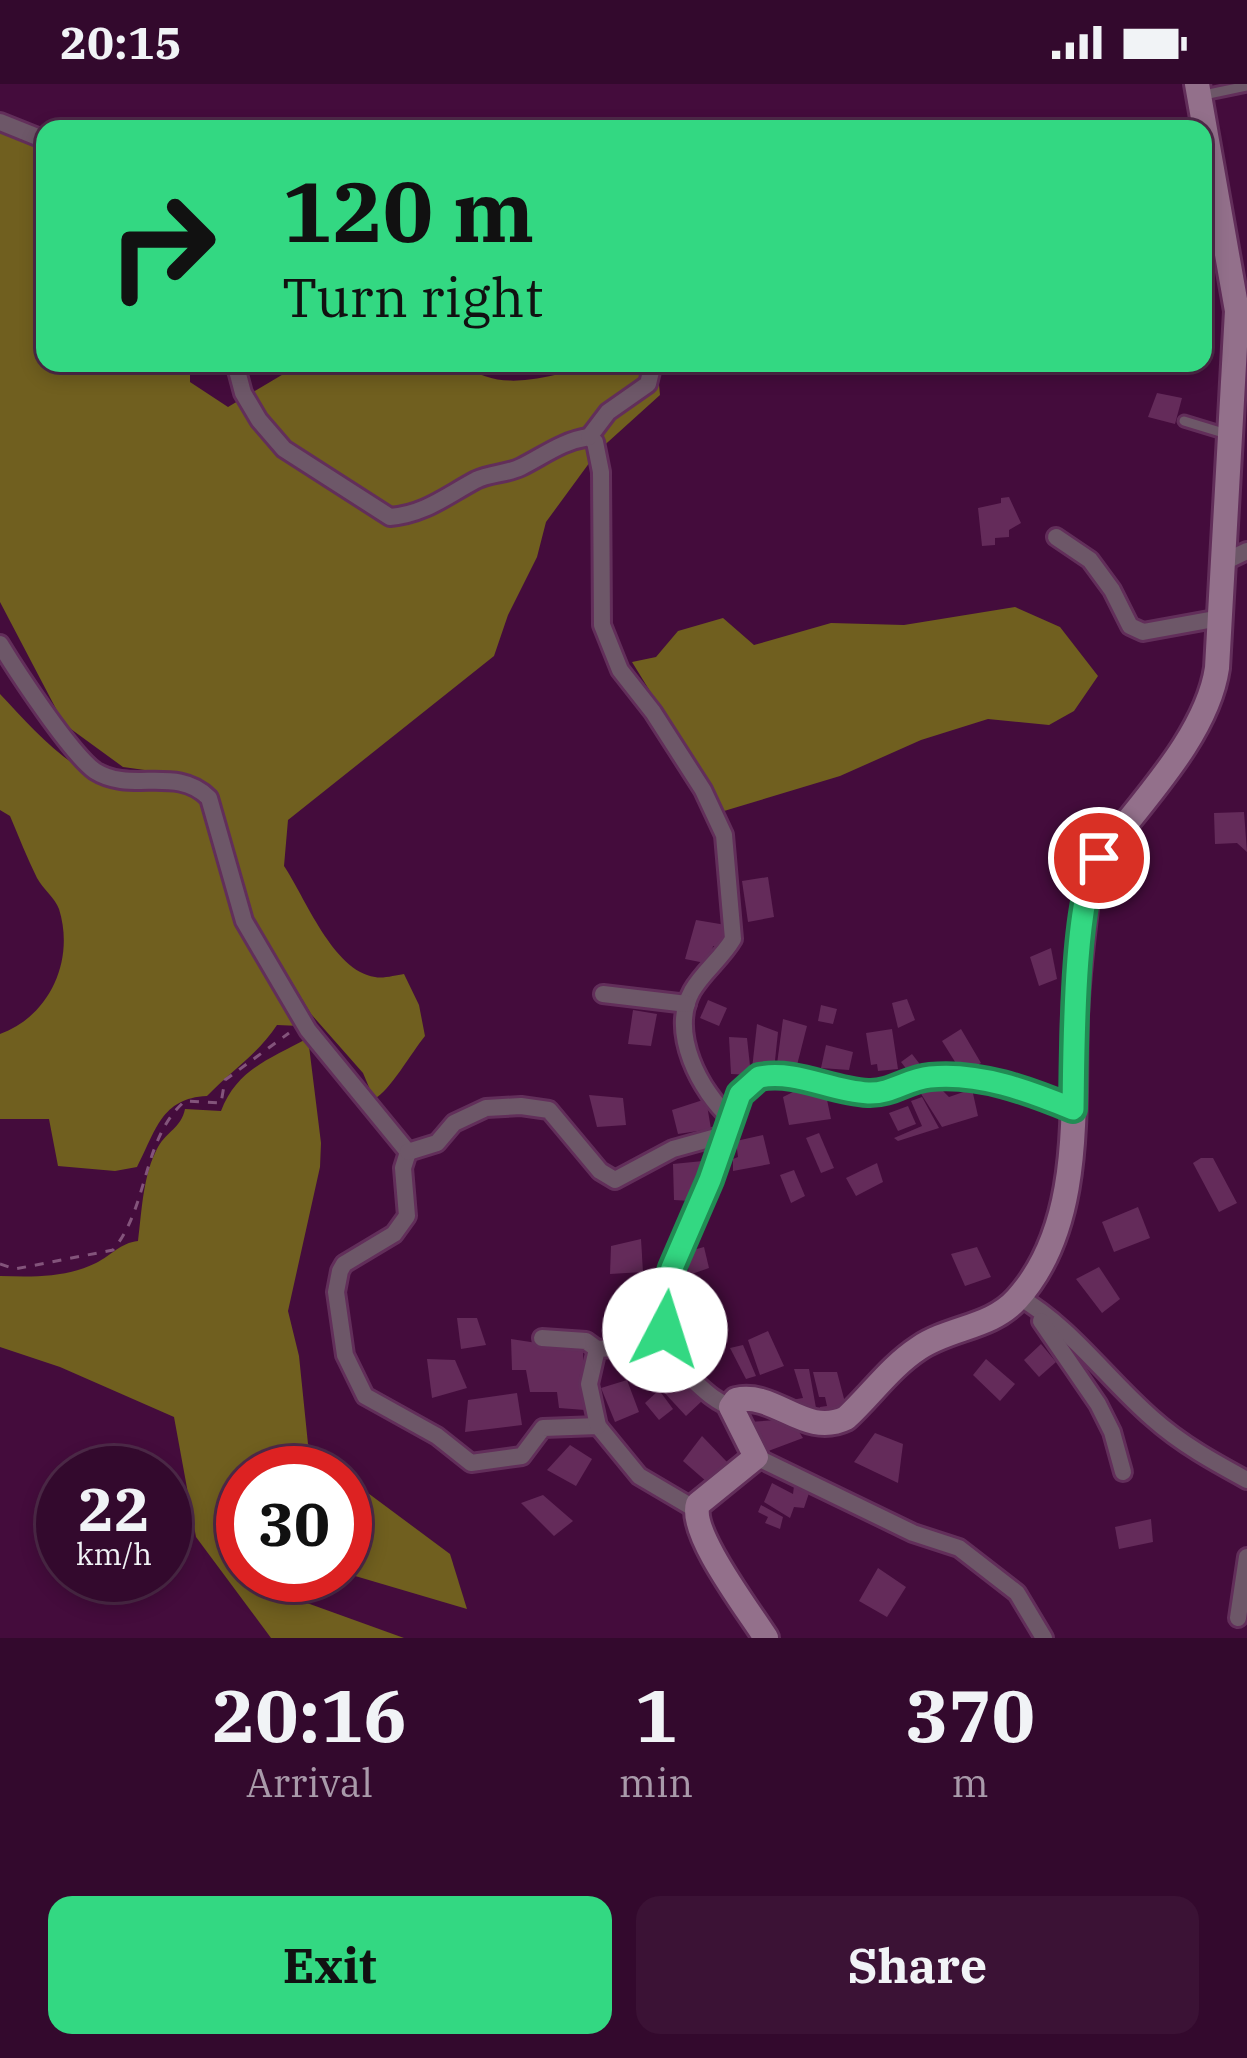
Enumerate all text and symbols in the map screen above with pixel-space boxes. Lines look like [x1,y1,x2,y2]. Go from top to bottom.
text: 20:15 [60,13,182,71]
text: 120 m [282,156,534,265]
icon: right [84,168,240,324]
text: Turn right [282,262,544,332]
pin [1048,807,1150,909]
icon: arrive [1066,825,1132,891]
position arrow [602,1267,728,1393]
speed limit sign: 30 [216,1446,372,1602]
text: 22 [78,1469,150,1548]
text: km/h [76,1534,152,1573]
text: 20:16 [212,1668,407,1762]
text: 1 [634,1668,678,1762]
text: 370 [905,1668,1035,1762]
text: Arrival [246,1757,373,1808]
text: min [619,1757,693,1808]
text: m [952,1757,989,1808]
button: Exit [48,1896,612,2034]
button: Share [636,1896,1199,2034]

